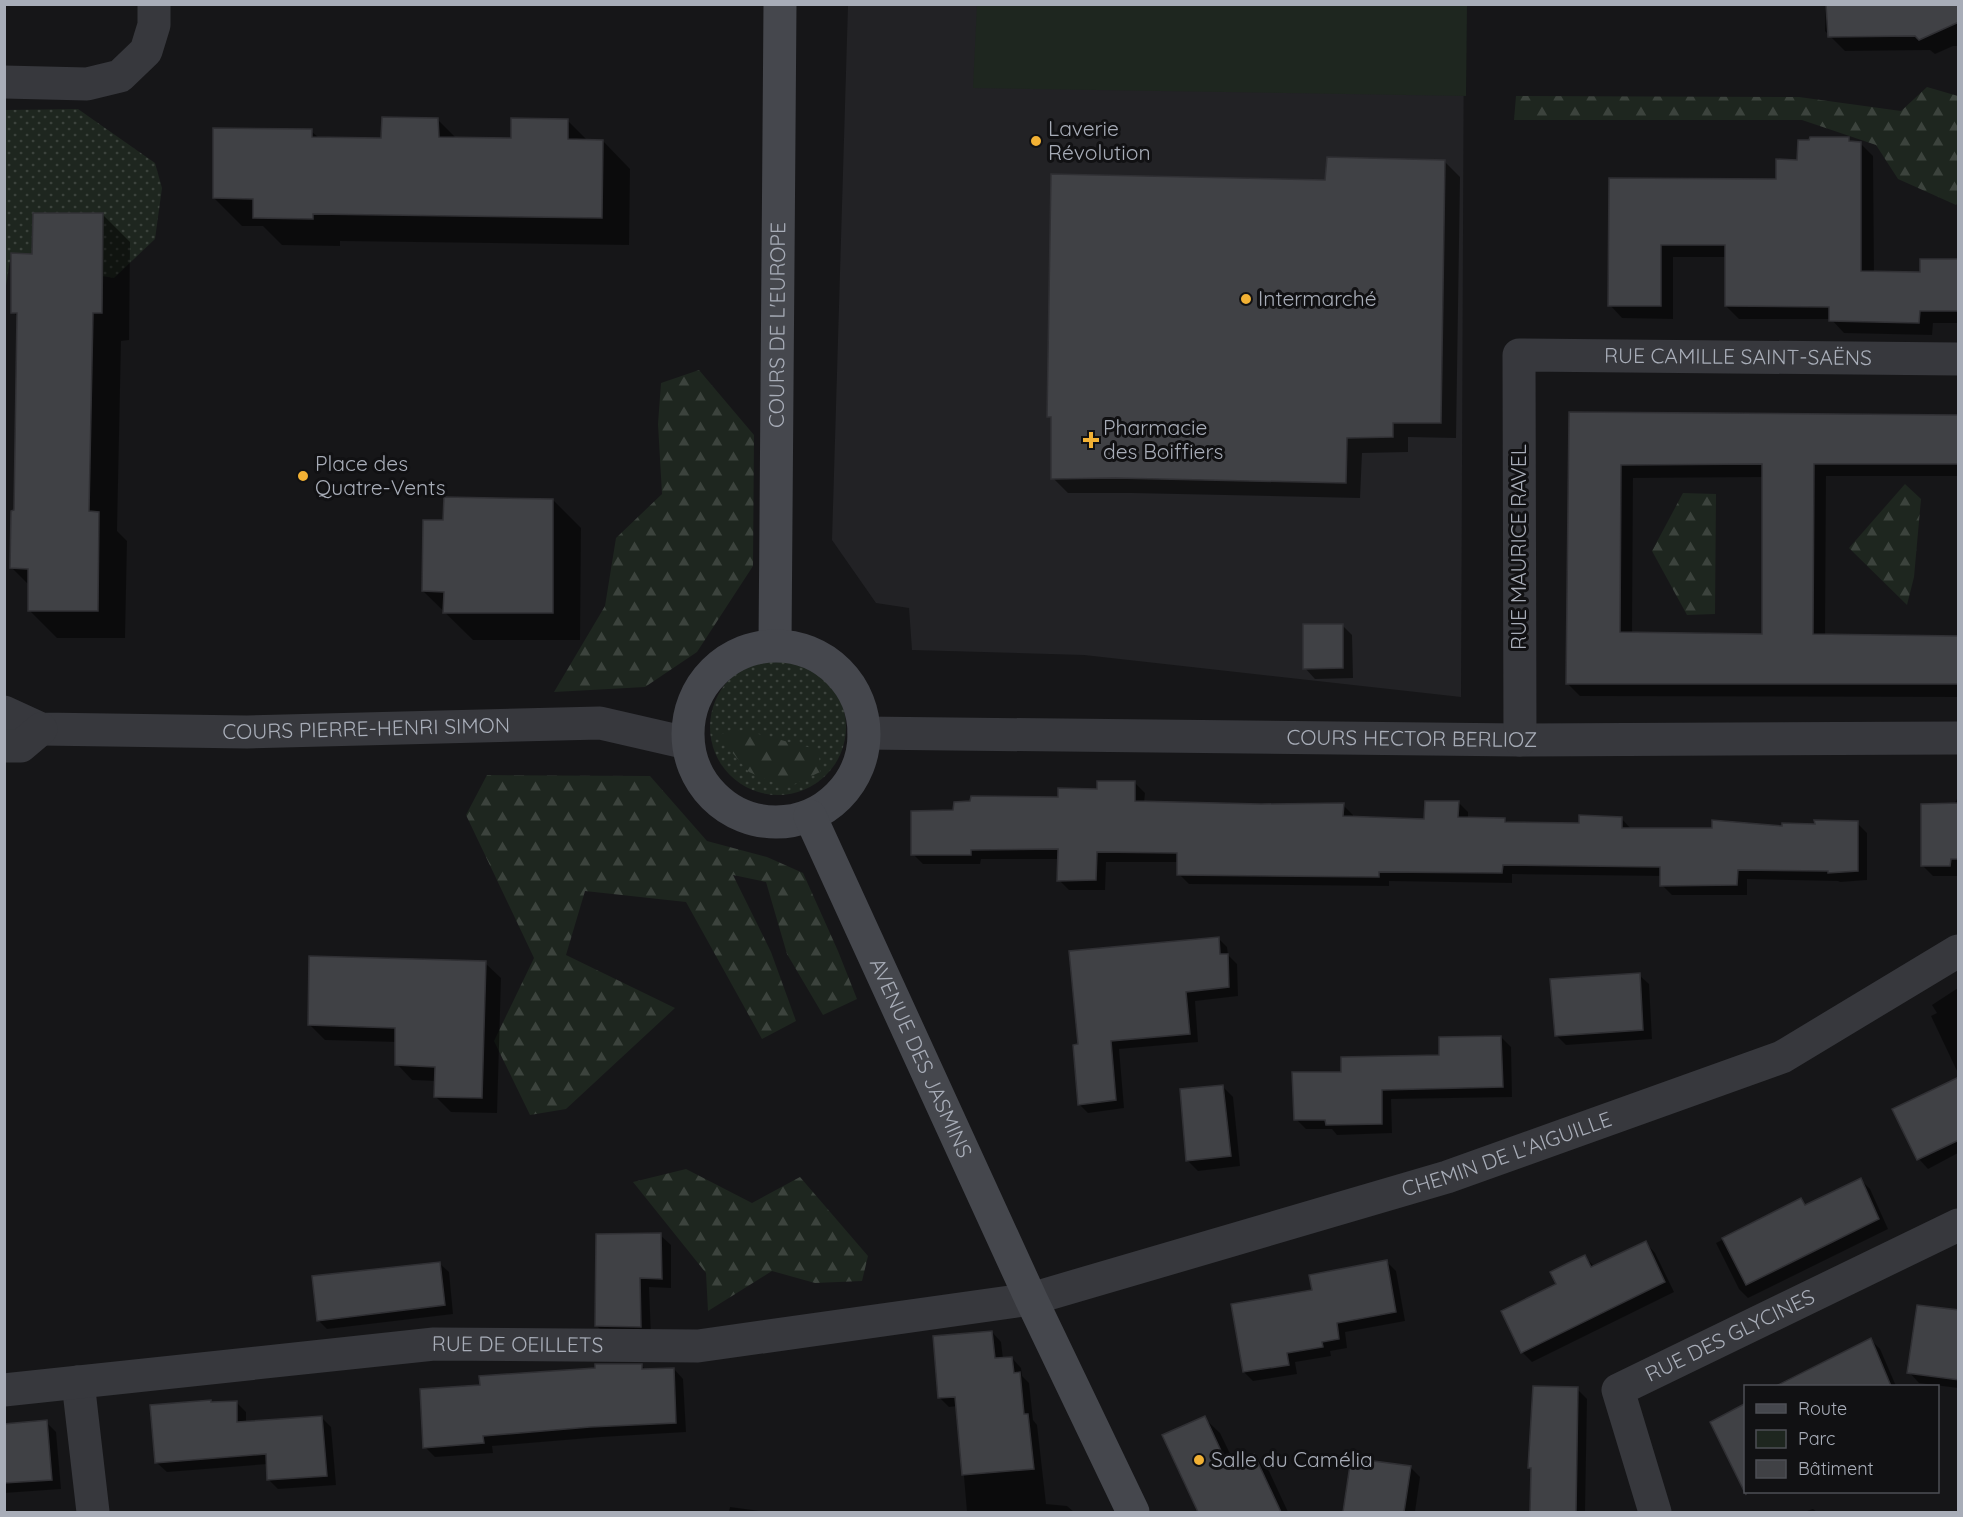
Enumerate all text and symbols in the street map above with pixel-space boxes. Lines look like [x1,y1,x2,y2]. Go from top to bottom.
place label: Laverie Révolution [1048,115,1151,165]
marker: Laverie Révolution [1029,134,1043,148]
street label: COURS DE L'EUROPE [763,222,790,428]
place label: Intermarché [1258,285,1377,311]
marker: Intermarché [1239,292,1253,306]
street label: RUE CAMILLE SAINT-SAËNS [1604,342,1872,370]
place label: Pharmacie des Boiffiers [1103,414,1223,464]
marker: Pharmacie des Boiffiers [1084,433,1098,447]
street label: RUE MAURICE RAVEL [1505,444,1531,650]
place label: Place des Quatre-Vents [315,450,446,500]
marker: Place des Quatre-Vents [296,469,310,483]
street label: COURS PIERRE-HENRI SIMON [222,711,510,744]
street label: COURS HECTOR BERLIOZ [1286,724,1537,752]
street label: AVENUE DES JASMINS [865,953,979,1162]
street label: CHEMIN DE L'AIGUILLE [1398,1105,1615,1202]
street label: RUE DES GLYCINES [1641,1283,1818,1387]
street label: RUE DE OEILLETS [432,1330,603,1357]
legend [1744,1385,1939,1493]
text: Route [1798,1397,1847,1420]
text: Parc [1798,1427,1835,1450]
place label: Salle du Camélia [1211,1446,1373,1472]
marker: Salle du Camélia [1192,1453,1206,1467]
text: Bâtiment [1798,1457,1874,1480]

